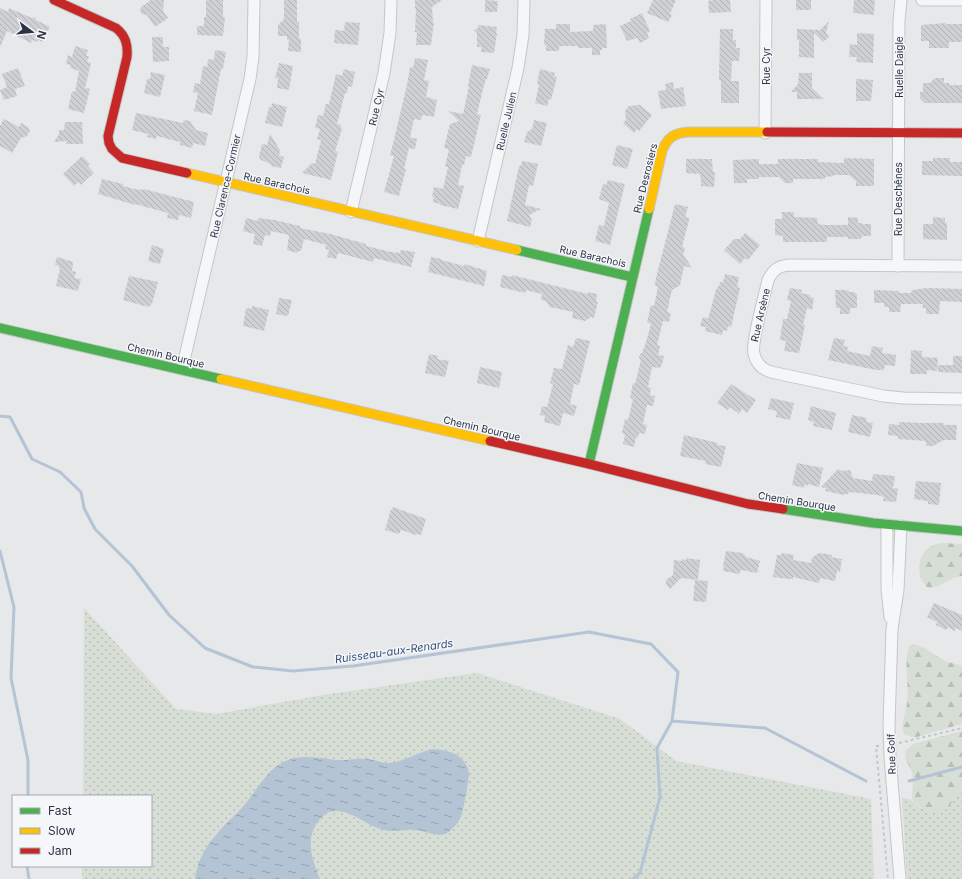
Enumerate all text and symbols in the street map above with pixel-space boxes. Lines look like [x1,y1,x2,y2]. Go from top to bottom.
north arrow [12,12,52,52]
text: N [34,29,49,41]
street label: Ruelle Daigle [893,36,905,98]
street label: Rue Cyr [760,47,772,85]
street label: Rue Cyr [366,87,386,127]
street label: Ruelle Julien [493,90,519,152]
street label: Rue Clarence-Cormier [207,133,243,239]
street label: Rue Desrosiers [631,142,659,214]
street label: Rue Deschênes [892,162,904,236]
street label: Rue Barachois [243,170,311,196]
street label: Rue Barachois [559,243,627,269]
street label: Rue Arsène [748,287,772,343]
street label: Chemin Bourque [126,340,206,370]
street label: Chemin Bourque [442,413,522,443]
street label: Chemin Bourque [757,489,837,513]
water label: Ruisseau-aux-Renards [334,636,454,666]
street label: Rue Golf [884,733,898,774]
legend [12,795,152,867]
text: Fast [48,803,72,818]
text: Slow [48,823,76,838]
text: Jam [48,843,72,858]

